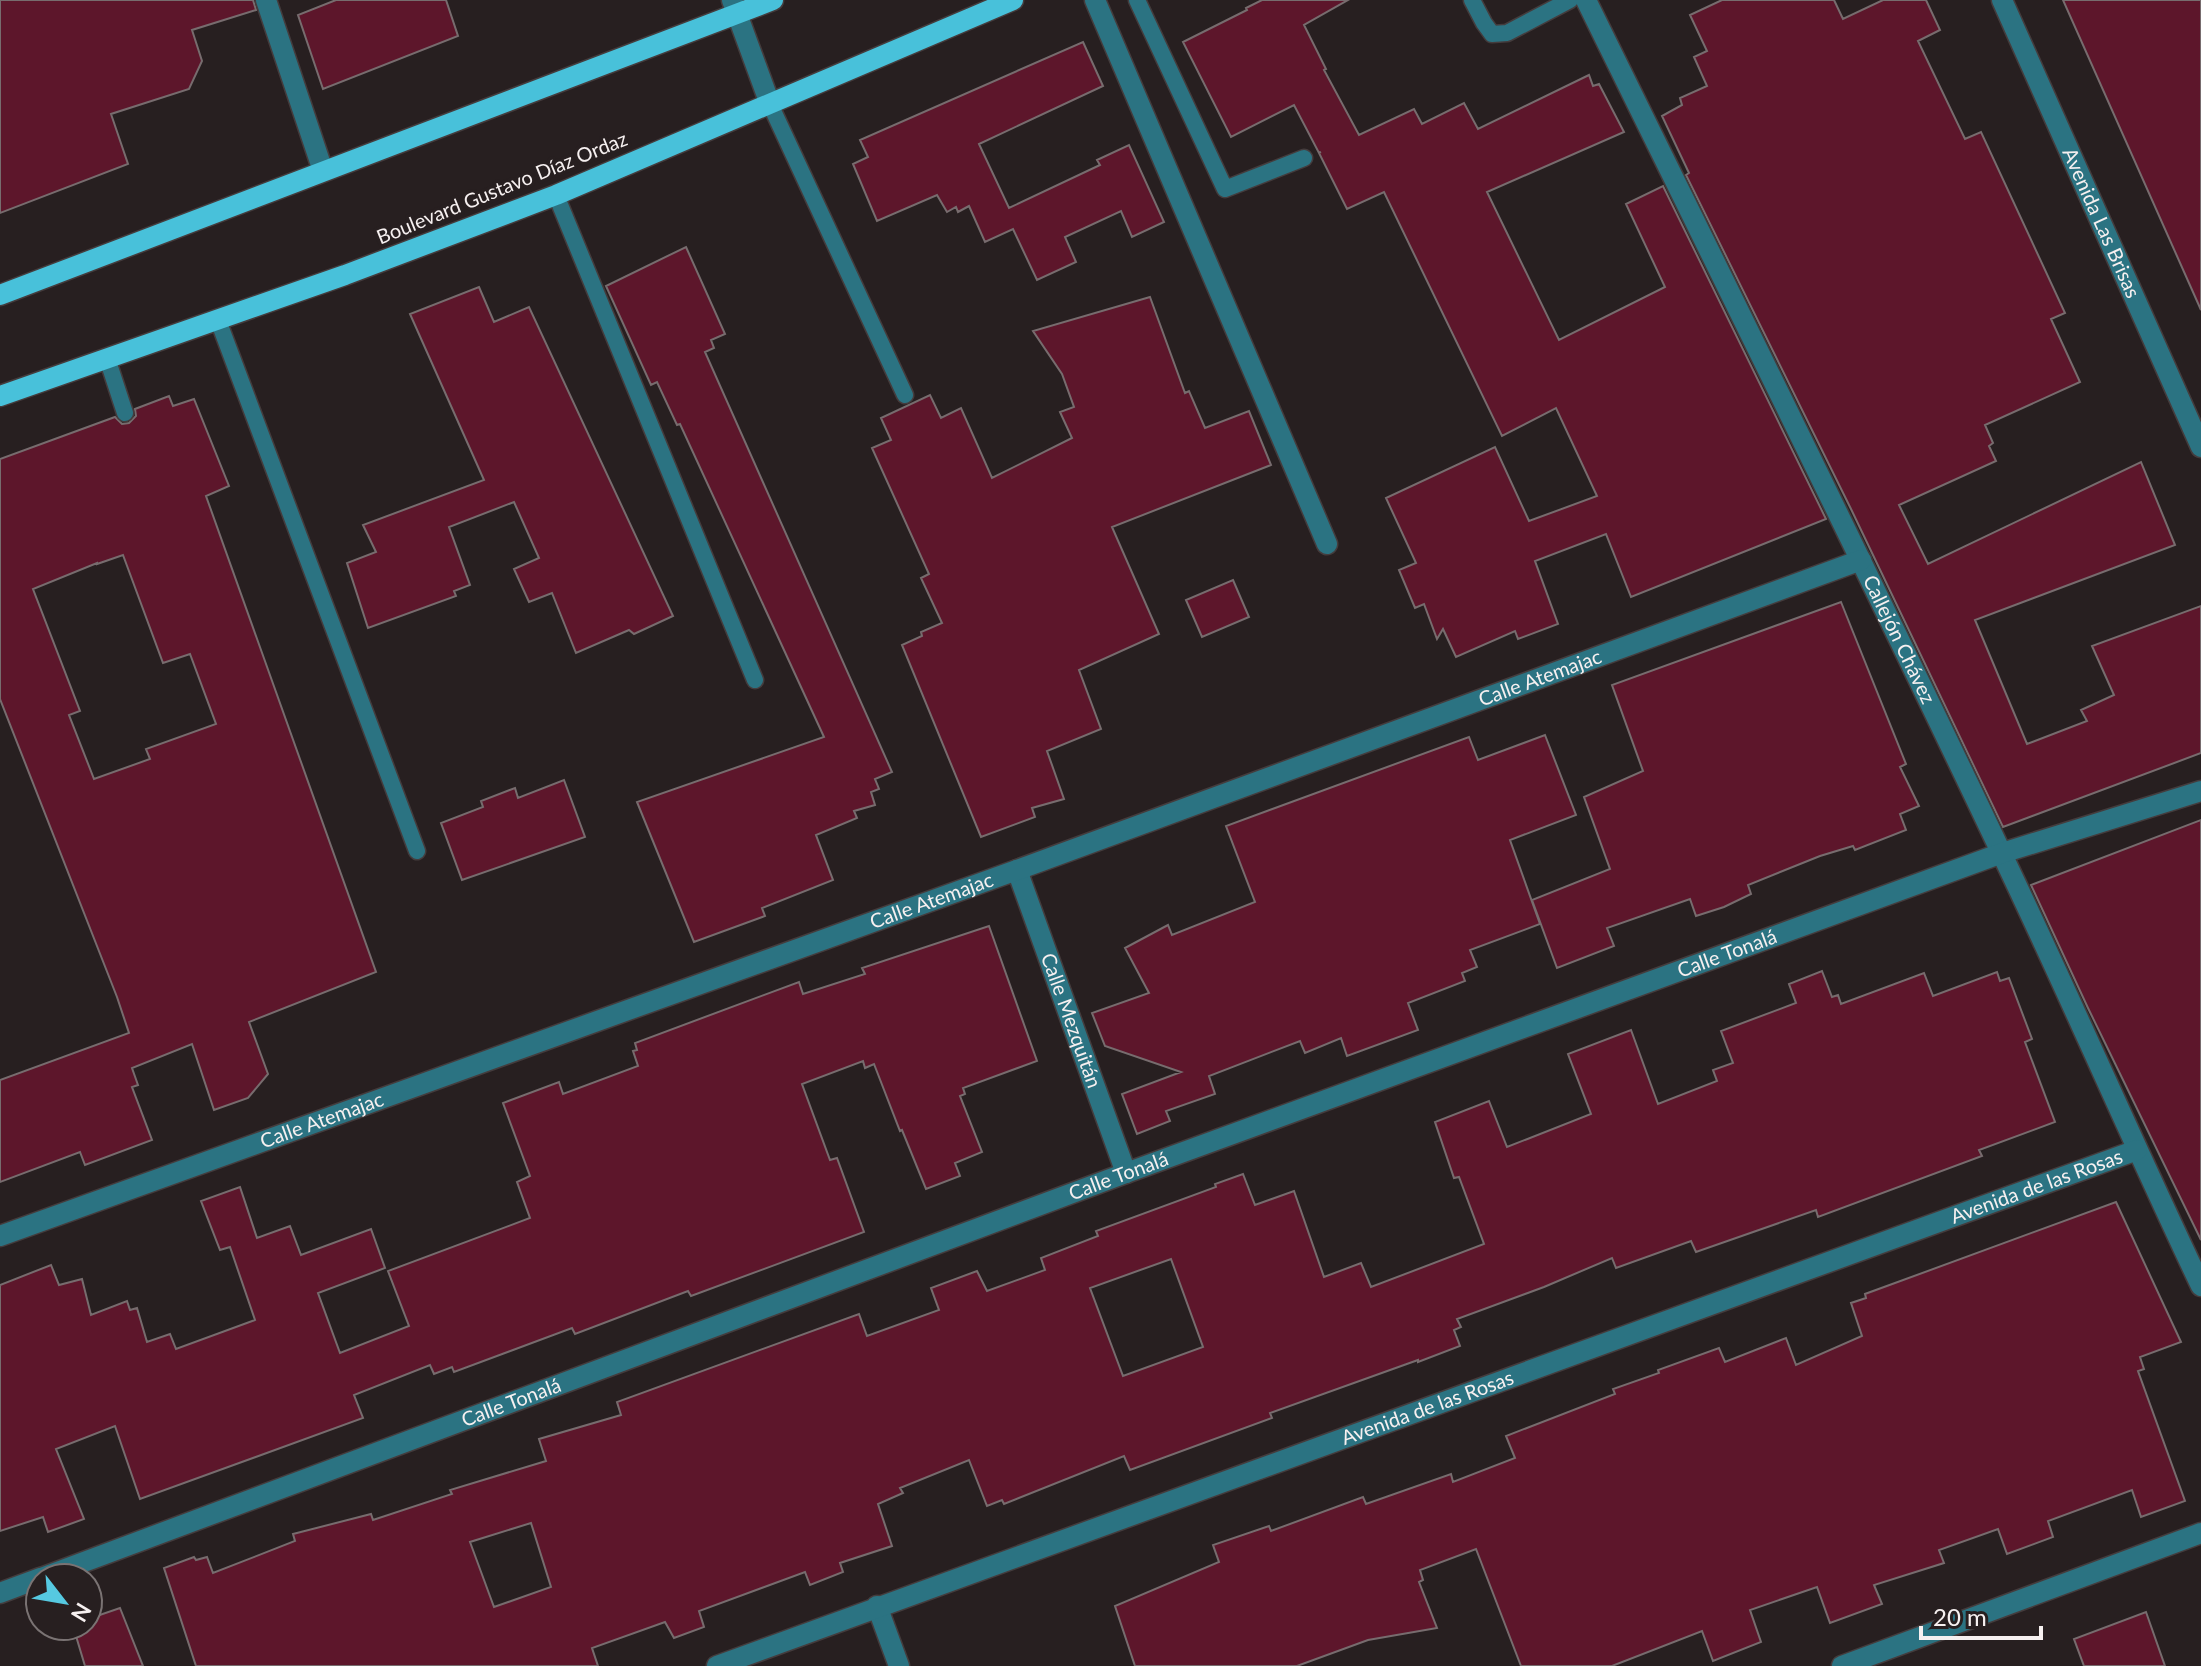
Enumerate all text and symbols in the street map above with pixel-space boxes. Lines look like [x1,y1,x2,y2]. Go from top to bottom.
street label: Boulevard Gustavo Díaz Ordaz [373,126,630,248]
street label: Avenida Las Brisas [2058,144,2146,301]
street label: Callejón Chávez [1859,571,1941,707]
street label: Calle Atemajac [1475,643,1605,711]
street label: Calle Atemajac [866,867,996,933]
street label: Calle Tonalá [1674,923,1780,982]
street label: Calle Mezquitán [1037,949,1107,1091]
street label: Calle Atemajac [257,1086,387,1152]
street label: Avenida de las Rosas [1947,1143,2126,1228]
street label: Calle Tonalá [1065,1146,1171,1204]
street label: Avenida de las Rosas [1338,1365,1517,1449]
street label: Calle Tonalá [458,1372,564,1431]
north arrow [24,1562,104,1642]
scale bar [1921,1590,2041,1640]
text: N [66,1598,98,1627]
text: 20 m [1933,1602,1987,1631]

